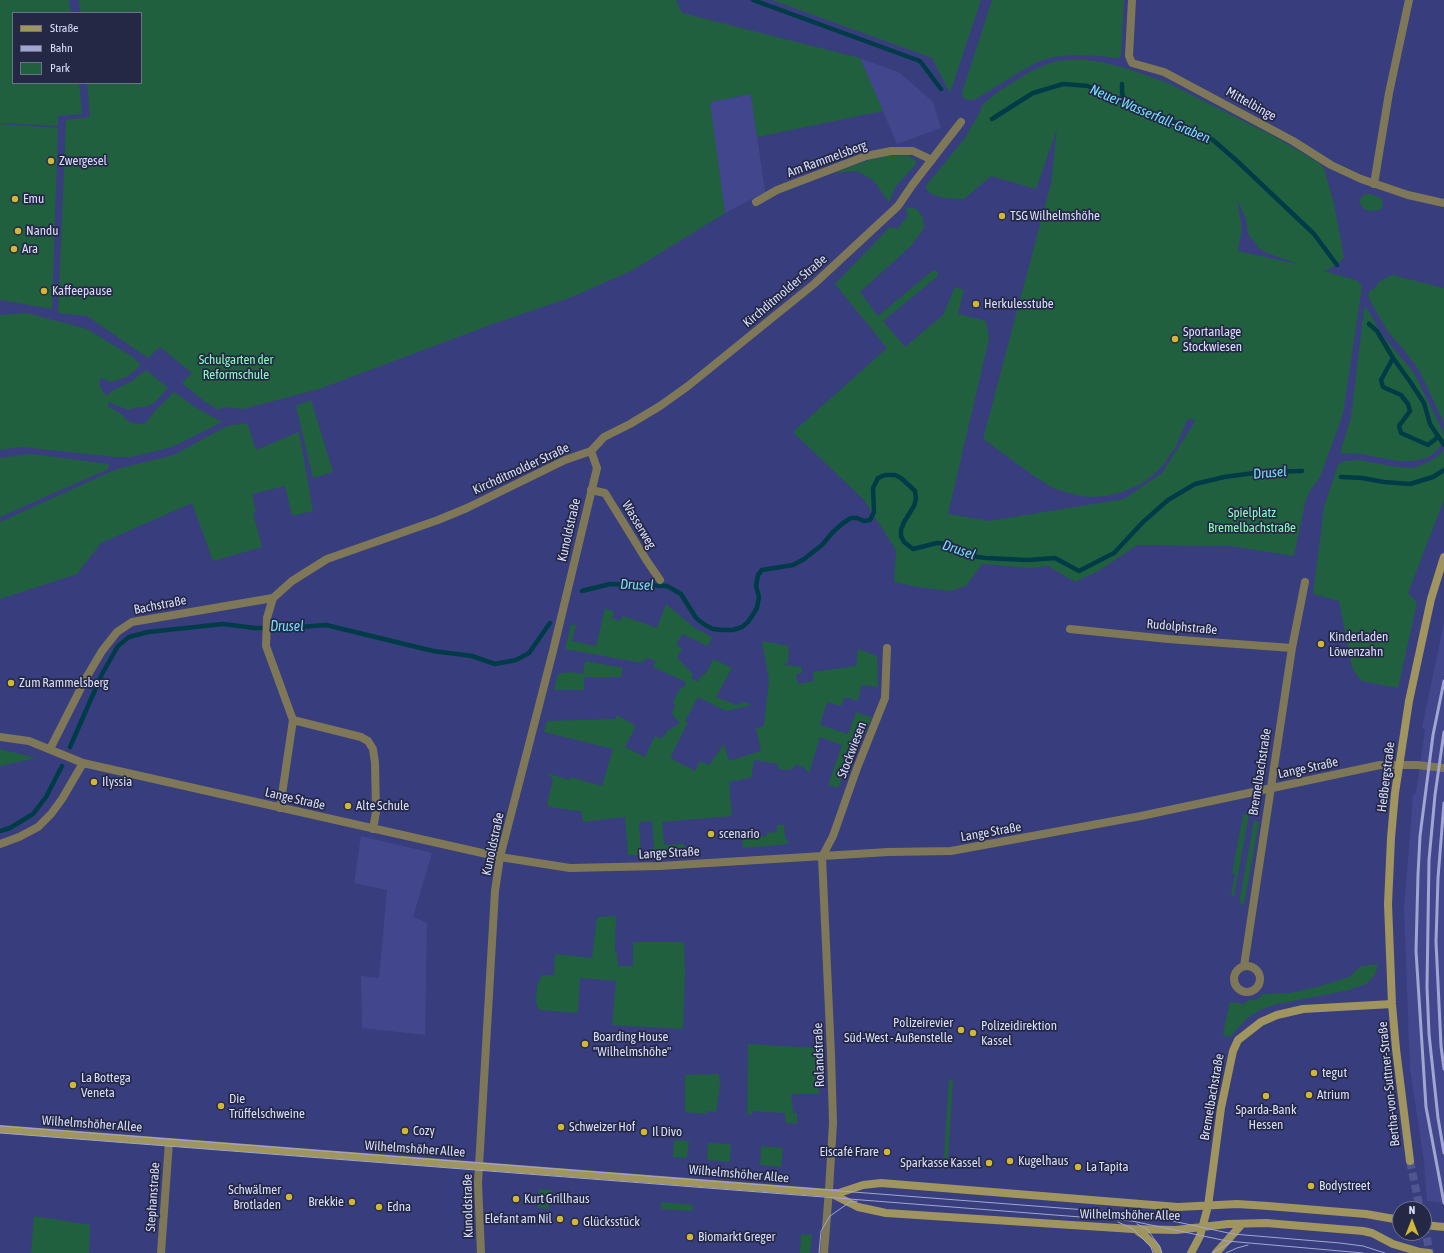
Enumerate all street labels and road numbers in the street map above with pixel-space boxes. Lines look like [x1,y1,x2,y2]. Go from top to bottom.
street label: Mittelbinge [1223,84,1279,124]
street label: Am Rammelsberg [785,137,869,181]
street label: Kirchditmolder Straße [740,251,830,331]
street label: Kirchditmolder Straße [470,440,572,498]
street label: Kunoldstraße [554,497,584,563]
street label: Wasserweg [619,498,659,552]
street label: Bachstraße [132,592,188,618]
street label: Rudolphstraße [1146,616,1218,638]
street label: Stockwiesen [834,720,870,780]
street label: Bremelbachstraße [1245,727,1275,817]
street label: Heßbergstraße [1374,741,1398,813]
street label: Lange Straße [1276,754,1340,782]
street label: Lange Straße [263,785,327,813]
street label: Kunoldstraße [479,811,507,877]
street label: Lange Straße [959,819,1023,845]
street label: Lange Straße [638,844,700,862]
street label: Bertha-von-Suttner-Straße [1375,1021,1403,1147]
street label: Rolandstraße [810,1022,828,1088]
street label: Bremelbachstraße [1197,1052,1227,1142]
street label: Wilhelmshöher Allee [41,1113,143,1135]
street label: Wilhelmshöher Allee [364,1138,466,1160]
street label: Stephanstraße [143,1162,163,1232]
street label: Wilhelmshöher Allee [688,1162,790,1186]
street label: Kunoldstraße [460,1174,476,1238]
street label: Wilhelmshöher Allee [1080,1206,1180,1224]

